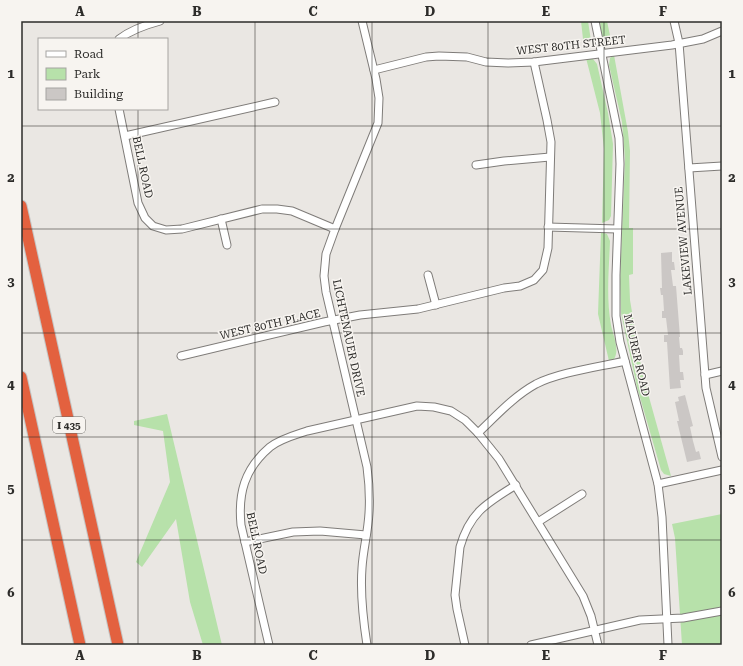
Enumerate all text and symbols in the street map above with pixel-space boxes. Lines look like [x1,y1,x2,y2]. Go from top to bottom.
text: A [75,4,85,19]
text: B [192,4,202,19]
text: C [308,4,318,19]
text: D [425,4,435,19]
text: E [542,4,550,19]
text: F [659,4,667,19]
street label: WEST 80TH STREET [516,33,626,58]
legend [38,38,168,110]
text: Road [74,47,104,61]
text: 1 [7,66,15,81]
text: 1 [728,66,736,81]
text: Park [74,67,101,81]
text: Building [74,87,123,101]
street label: BELL ROAD [130,135,155,199]
text: 2 [7,170,15,185]
text: 2 [728,170,736,185]
street label: LAKEVIEW AVENUE [672,186,695,296]
text: 3 [7,274,15,289]
text: 3 [728,274,736,289]
street label: LICHTENAUER DRIVE [330,278,367,398]
street label: WEST 80TH PLACE [218,307,322,342]
street label: MAURER ROAD [621,313,652,398]
text: 4 [7,377,15,392]
text: 4 [728,377,736,392]
road number: I 435 [53,417,85,433]
text: 5 [7,481,15,496]
text: 5 [728,481,736,496]
street label: BELL ROAD [244,511,269,575]
text: 6 [7,585,15,600]
text: 6 [728,585,736,600]
text: A [75,648,85,663]
text: B [192,648,202,663]
text: C [308,648,318,663]
text: D [425,648,435,663]
text: E [542,648,550,663]
text: F [659,648,667,663]

